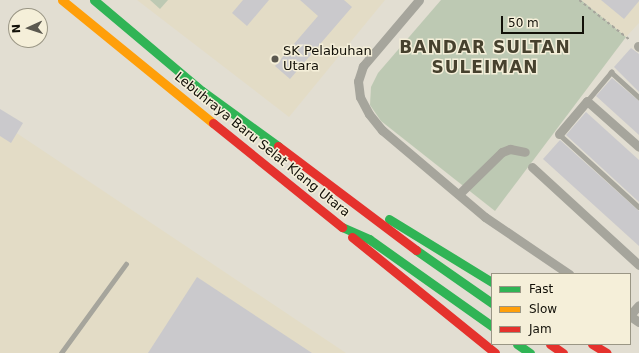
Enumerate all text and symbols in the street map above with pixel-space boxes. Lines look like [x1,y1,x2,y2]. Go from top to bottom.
north arrow [8,8,48,48]
scale bar [503,8,586,34]
text: 50 m [508,16,539,30]
text: N [10,24,23,34]
district label: BANDAR SULTAN SULEIMAN [399,38,571,78]
place label: SK Pelabuhan Utara [283,44,372,75]
marker: SK Pelabuhan Utara [270,54,280,64]
street label: Lebuhraya Baru Selat Klang Utara [171,69,353,221]
legend [491,273,631,345]
text: Fast [529,282,553,296]
text: Slow [529,302,557,316]
text: Jam [529,322,552,336]

